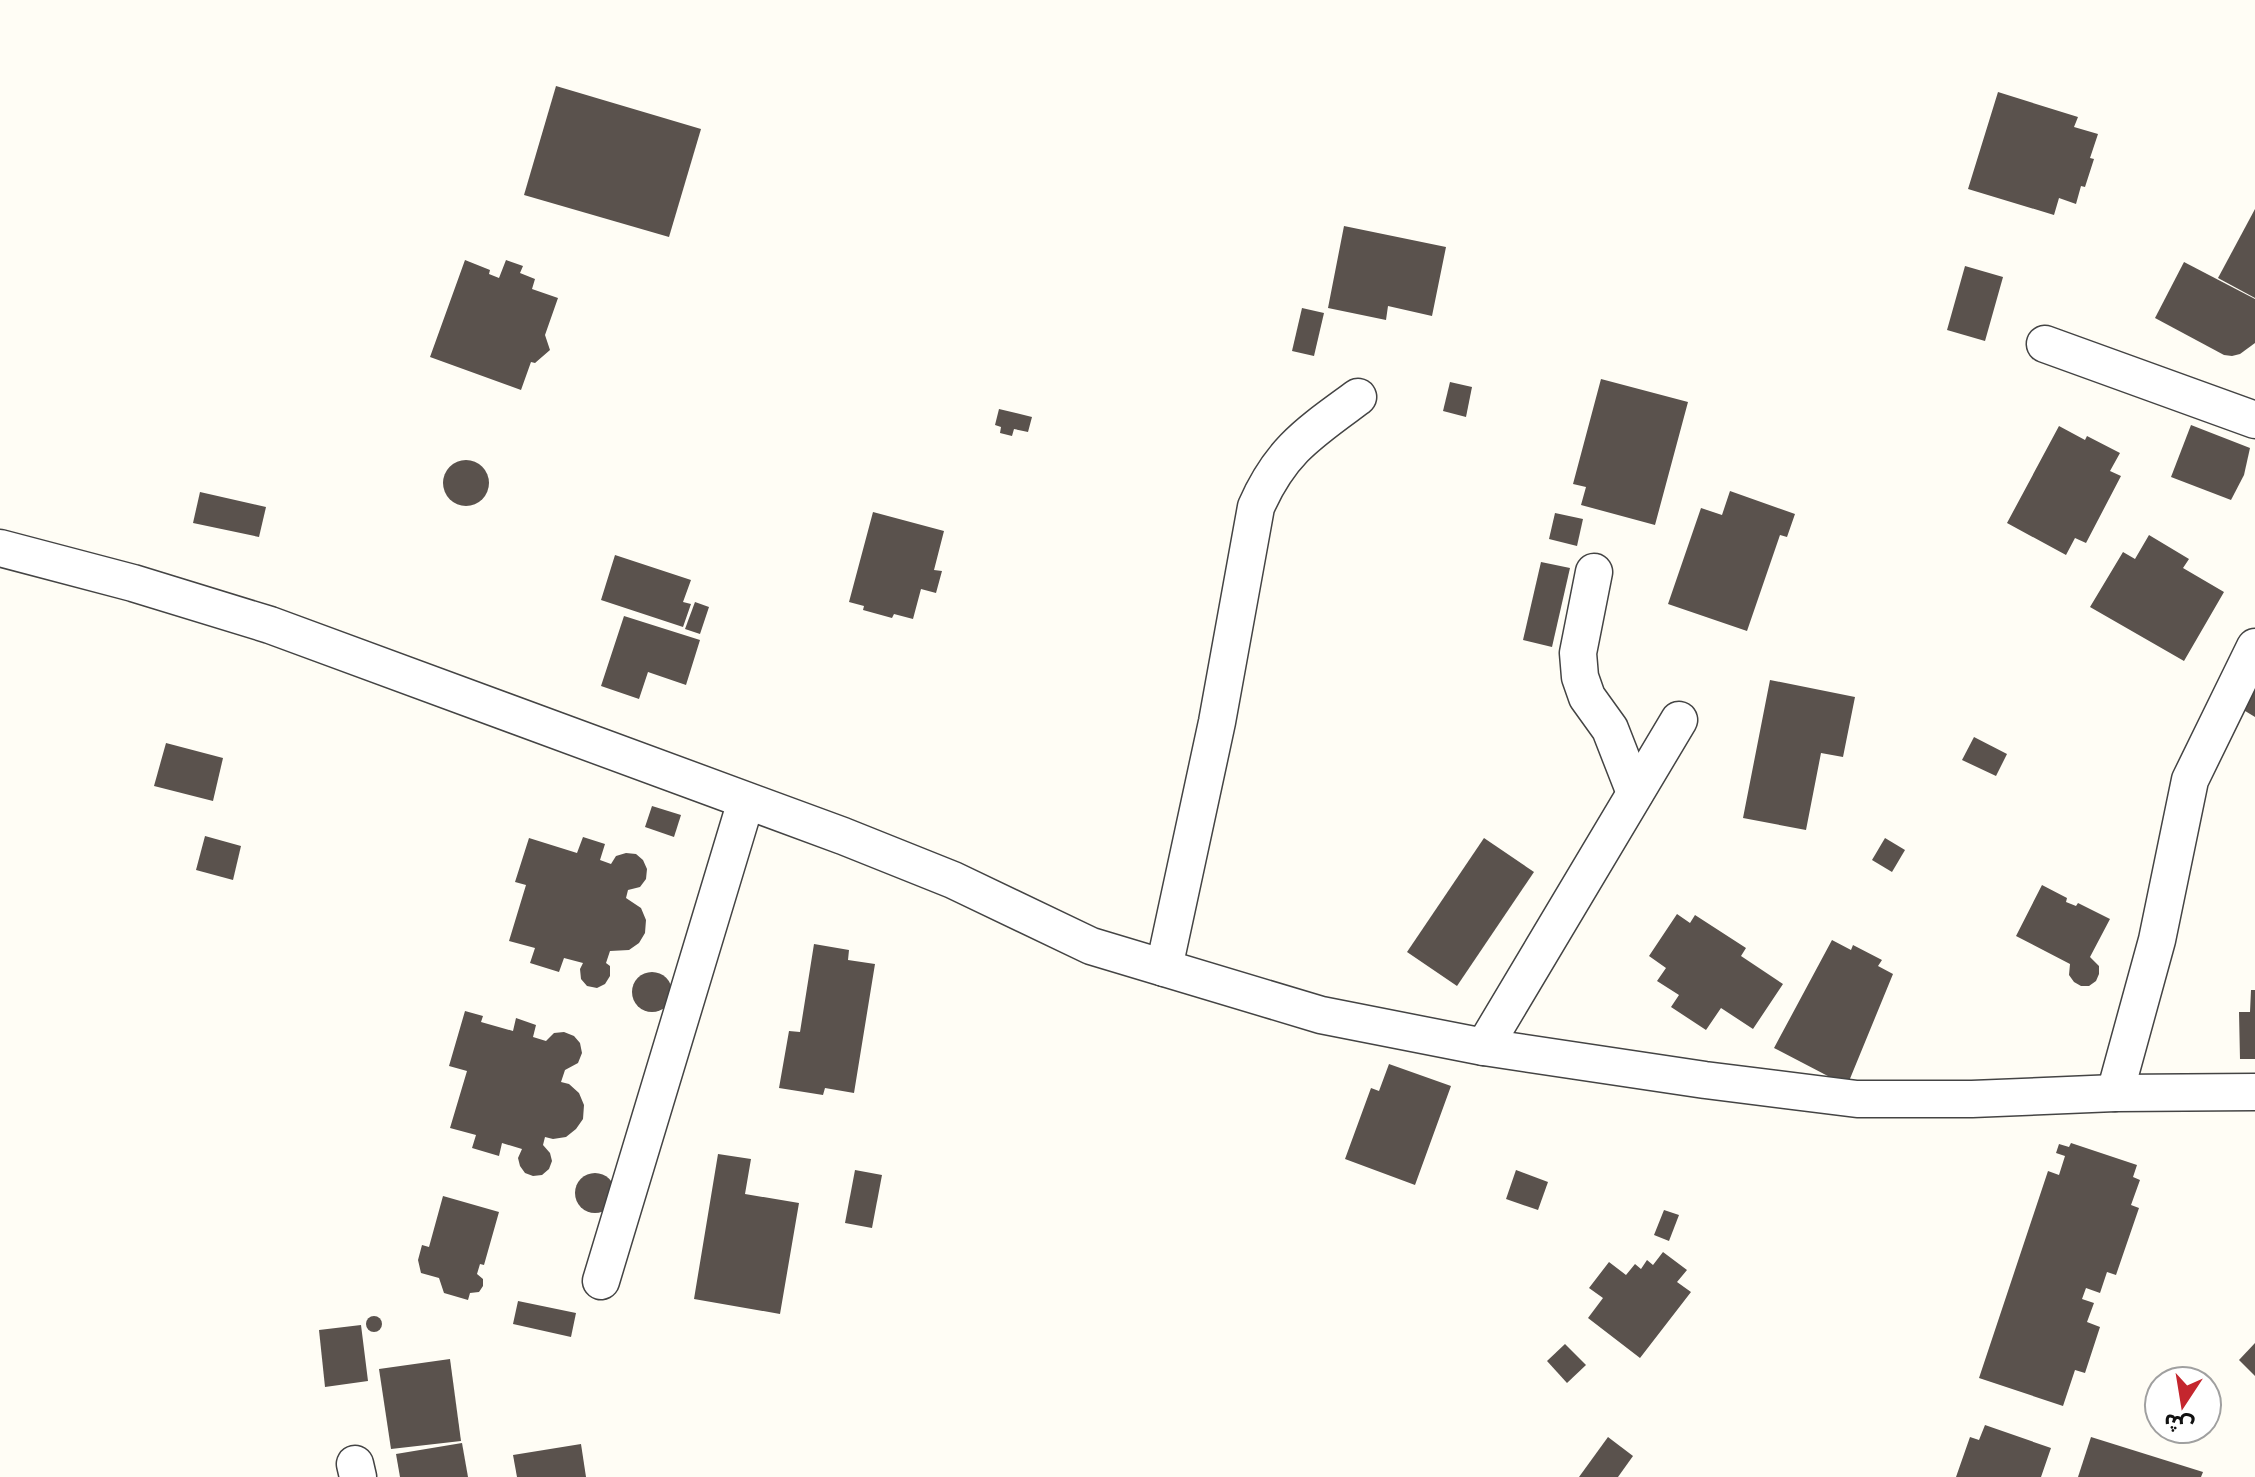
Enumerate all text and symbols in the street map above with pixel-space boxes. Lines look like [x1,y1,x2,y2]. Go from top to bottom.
north arrow [2143,1365,2223,1445]
text: ش [2161,1408,2196,1442]

